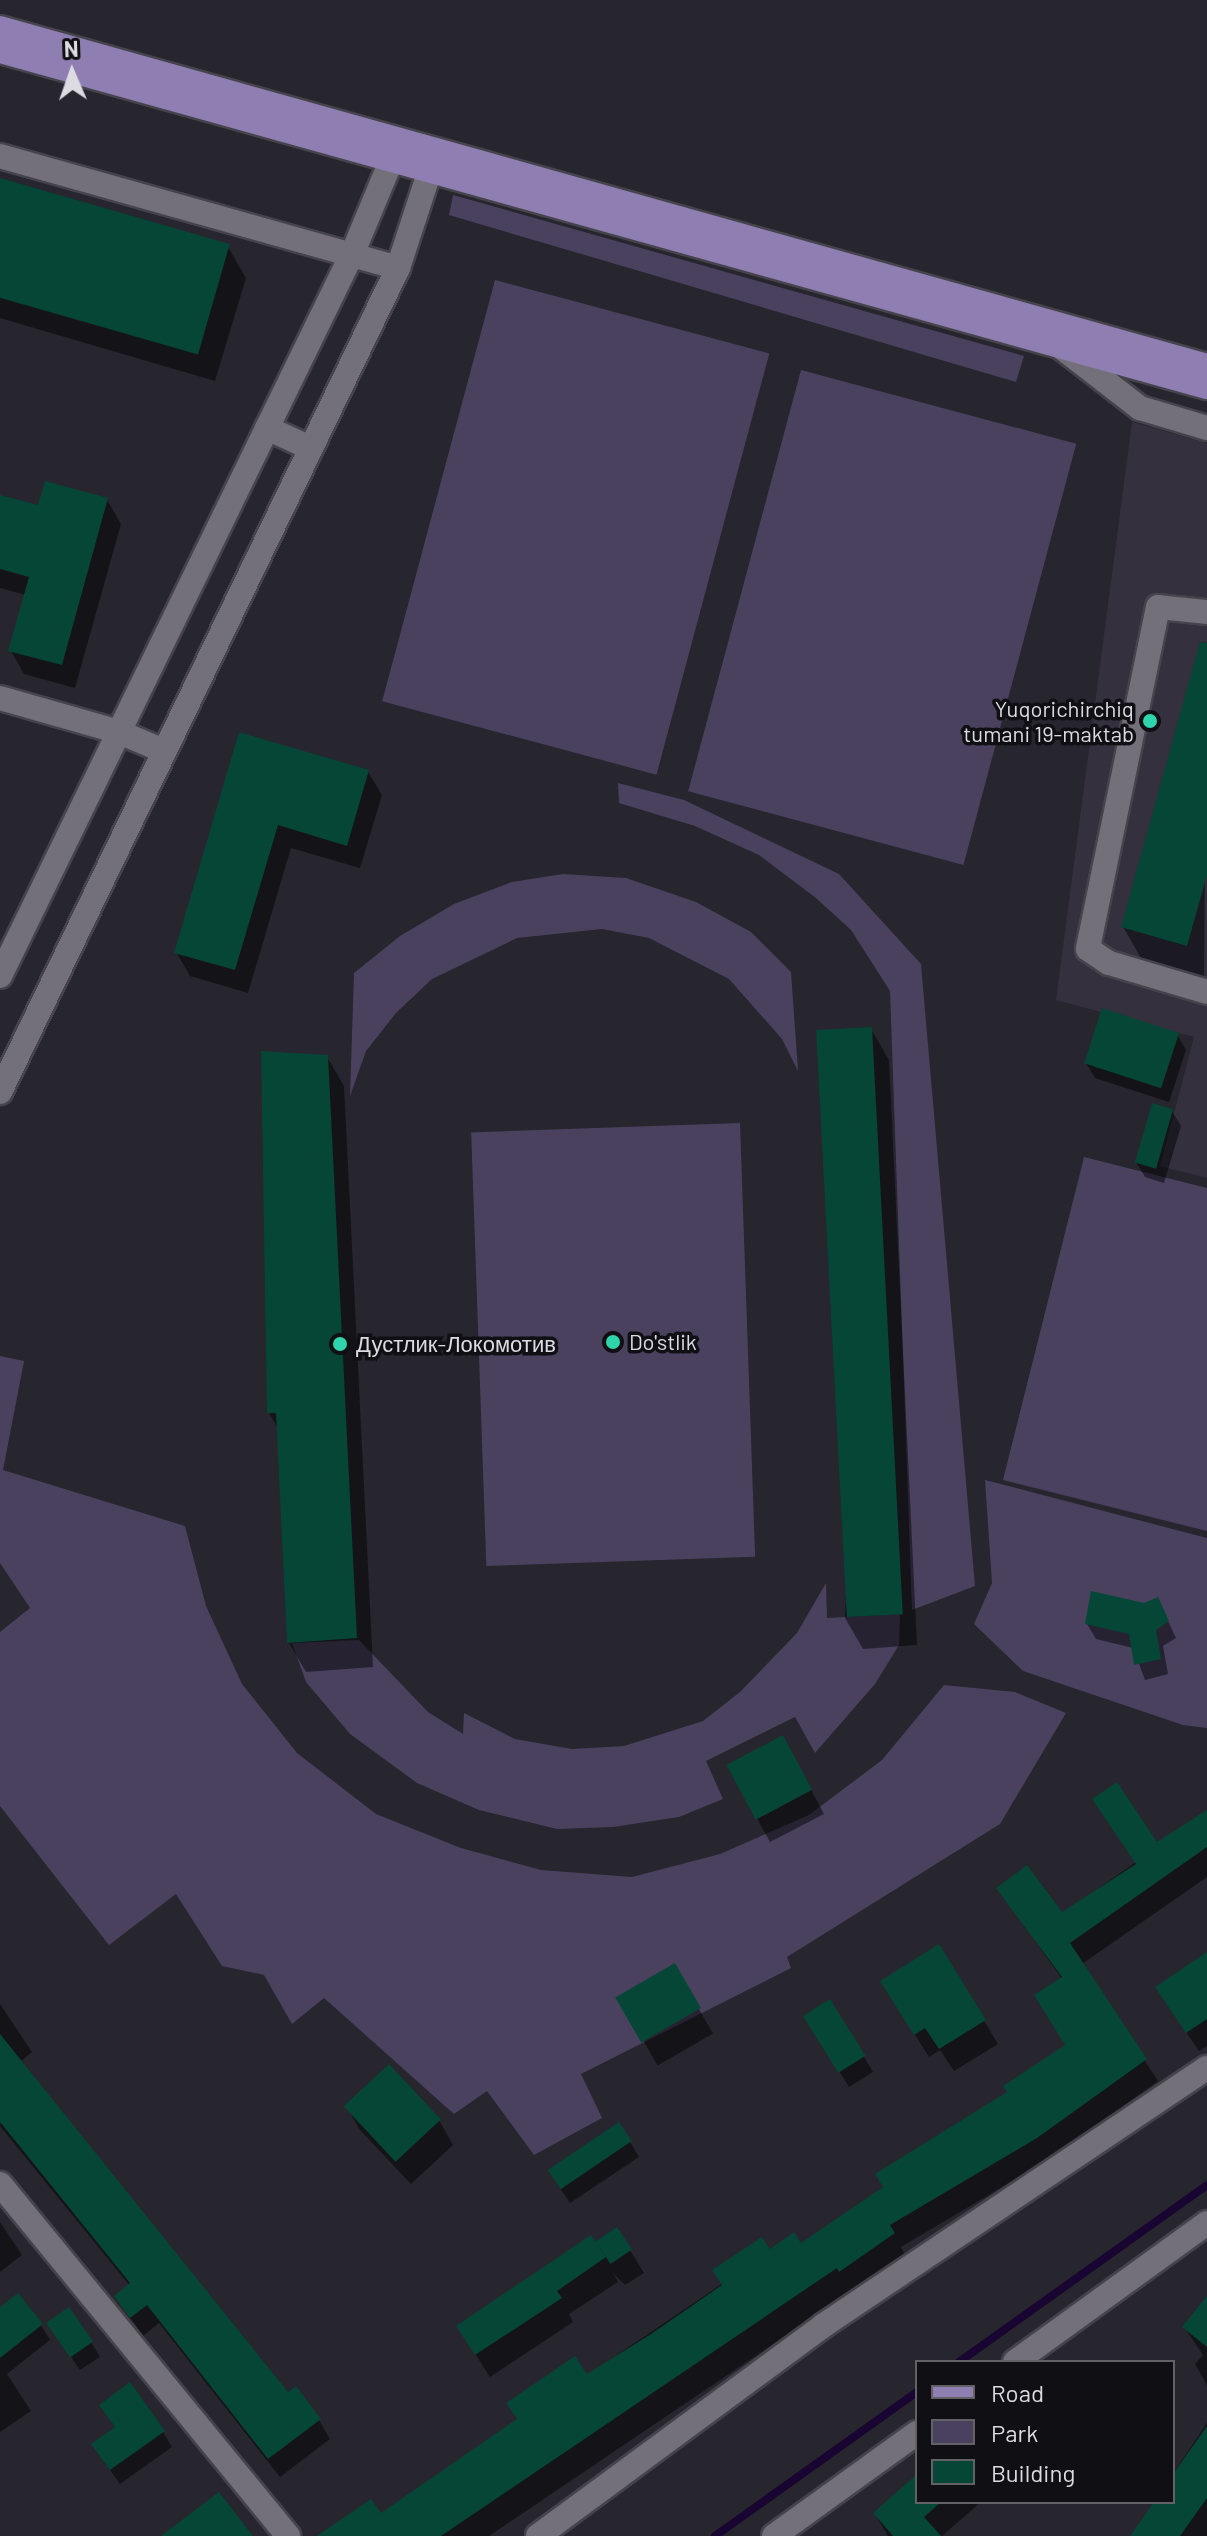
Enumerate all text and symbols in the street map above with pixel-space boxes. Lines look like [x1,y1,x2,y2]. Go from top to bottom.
north arrow [32,32,112,112]
text: N [63,35,79,61]
place label: Yuqorichirchiq tumani 19-maktab [963,695,1134,746]
marker: Yuqorichirchiq tumani 19-maktab [1141,712,1159,730]
place label: Do'stlik [629,1329,697,1355]
place label: Дустлик-Локомотив [356,1331,556,1357]
marker: Do'stlik [604,1333,622,1351]
marker: Дустлик-Локомотив [331,1335,349,1353]
legend [915,2360,1175,2504]
text: Road [991,2378,1044,2407]
text: Park [991,2418,1038,2447]
text: Building [991,2458,1075,2487]

